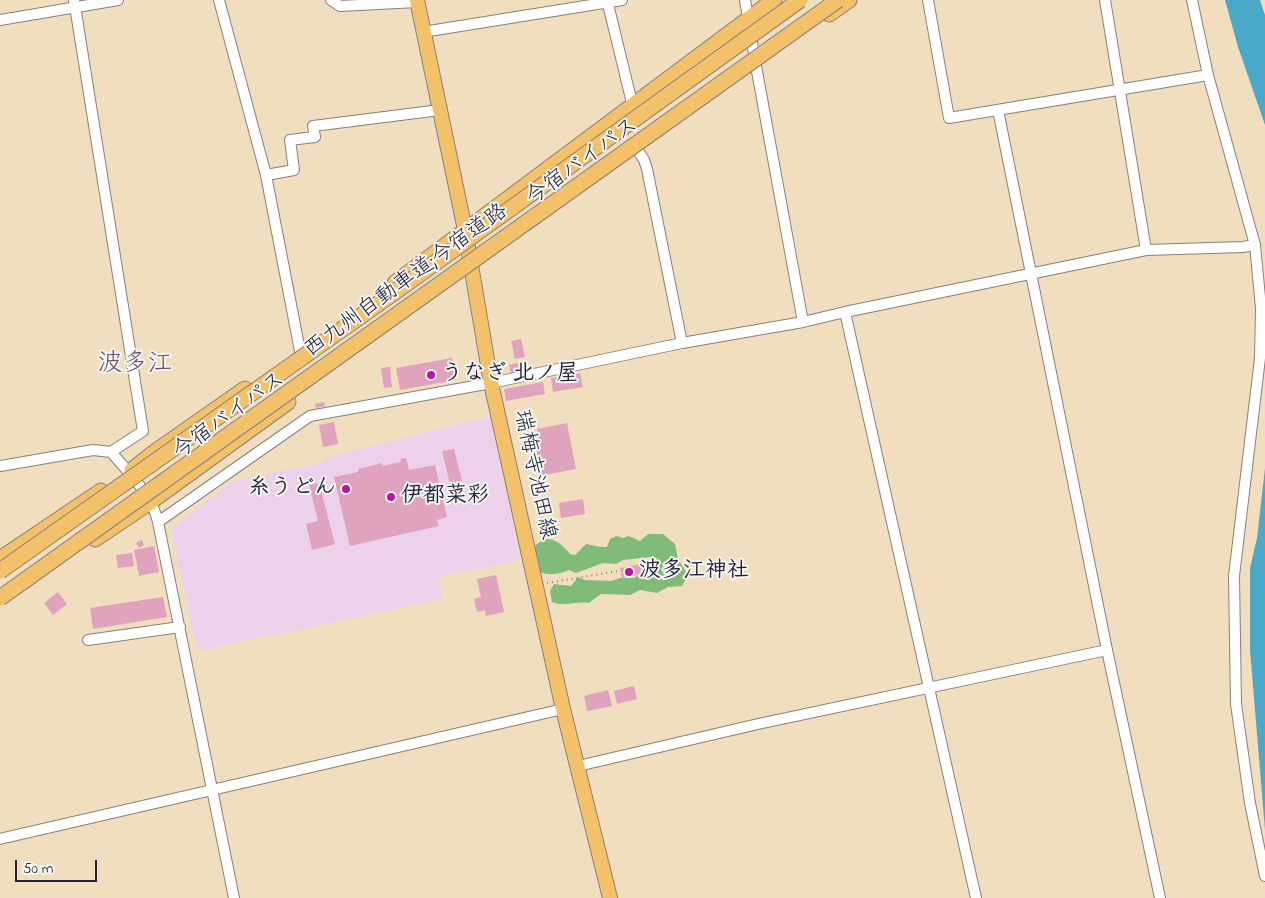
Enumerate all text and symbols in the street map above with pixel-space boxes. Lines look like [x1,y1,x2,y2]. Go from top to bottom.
street label: 今宿バイパス [522,114,644,212]
street label: 西九州自動車道;今宿道路 [300,199,514,365]
district label: 波多江 [98,351,172,381]
place label: うなぎ 北ノ屋 [441,362,578,388]
street label: 今宿バイパス [169,368,291,466]
marker: うなぎ 北ノ屋 [425,369,437,381]
street label: 瑞梅寺池田線 [506,408,560,542]
place label: 糸うどん [248,476,336,502]
marker: 糸うどん [340,483,352,495]
place label: 伊都菜彩 [401,484,489,510]
marker: 伊都菜彩 [385,491,397,503]
place label: 波多江神社 [639,559,749,585]
marker: 波多江神社 [623,566,635,578]
scale bar [18,850,100,882]
text: 50 m [23,858,53,880]

